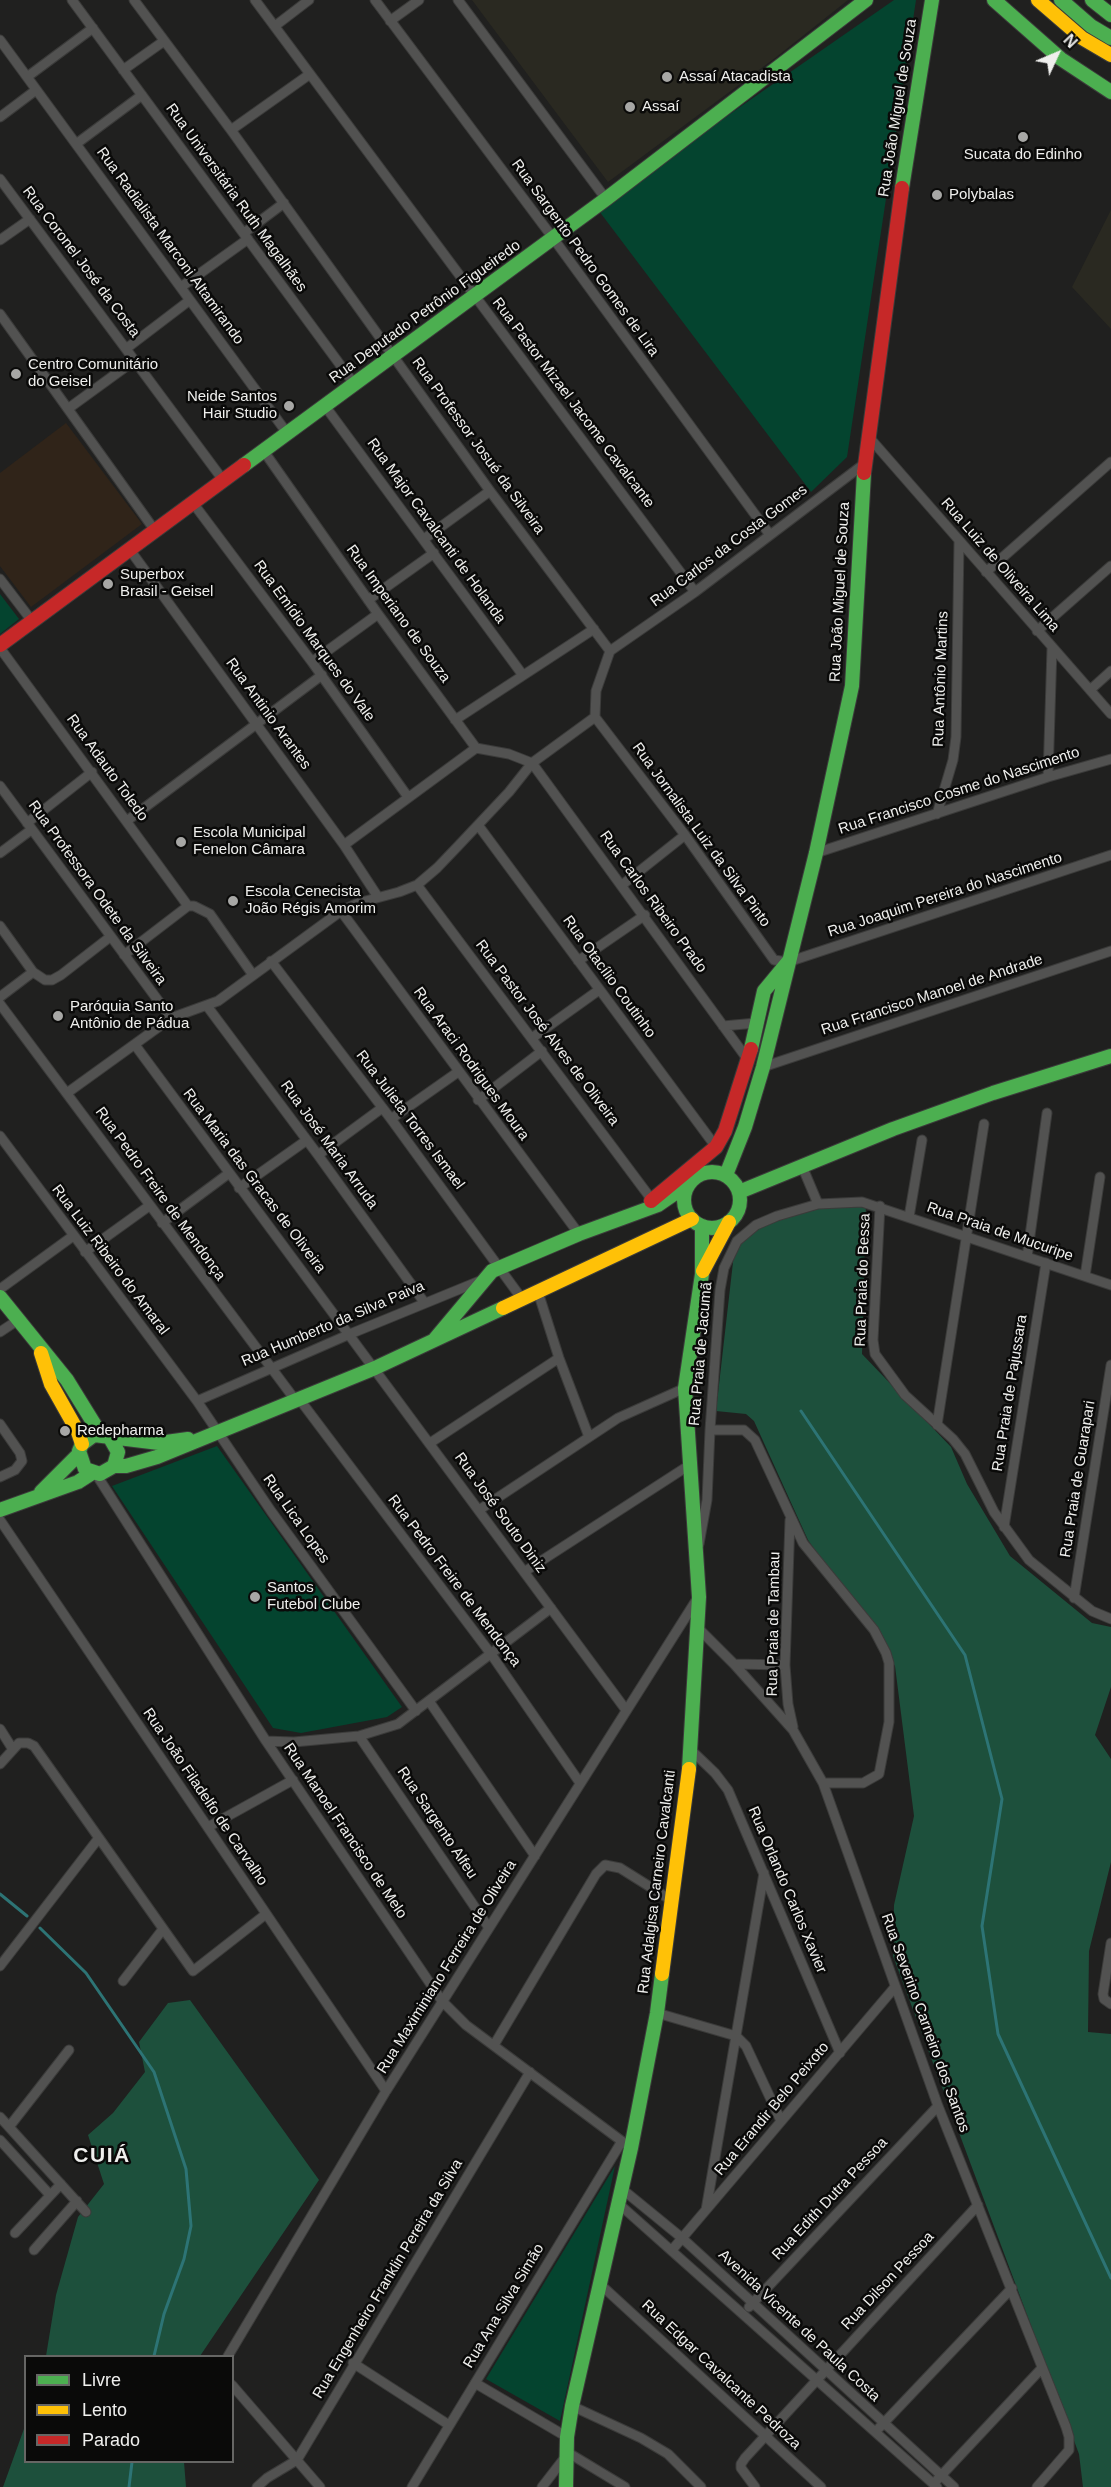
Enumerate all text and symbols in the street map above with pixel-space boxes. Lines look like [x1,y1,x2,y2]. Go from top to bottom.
street label: Rua João Miguel de Souza [875,18,921,198]
north arrow [1027,24,1087,84]
text: N [1060,31,1080,51]
place label: Assaí Atacadista [679,68,791,86]
marker: Assaí Atacadista [660,70,674,84]
place label: Assaí [642,98,680,116]
street label: Rua Universitária Ruth Magalhães [162,100,310,296]
marker: Assaí [623,100,637,114]
marker: Sucata do Edinho [1016,130,1030,144]
street label: Rua Radialista Marconi Altamirando [92,144,248,348]
place label: Sucata do Edinho [964,146,1082,164]
street label: Rua Sargento Pedro Gomes de Lira [507,156,663,360]
street label: Rua Coronel José da Costa [18,183,144,341]
place label: Polybalas [949,186,1014,204]
marker: Polybalas [930,188,944,202]
street label: Rua Deputado Petrônio Figueiredo [326,237,524,387]
street label: Rua Pastor Mizael Jacome Cavalcante [488,294,658,512]
street label: Rua Professor Josué da Silveira [408,354,548,538]
place label: Centro Comunitário do Geisel [28,356,158,391]
marker: Centro Comunitário do Geisel [9,367,23,381]
place label: Neide Santos Hair Studio [187,388,277,423]
marker: Neide Santos Hair Studio [282,399,296,413]
street label: Rua Major Cavalcanti de Holanda [363,435,509,627]
street label: Rua Carlos da Costa Gomes [647,481,811,611]
street label: Rua Luiz de Oliveira Lima [937,494,1063,636]
street label: Rua João Miguel de Souza [826,502,854,682]
street label: Rua Imperiano de Souza [342,542,454,686]
street label: Rua Emídio Marques do Vale [249,557,379,725]
place label: Superbox Brasil - Geisel [120,566,213,601]
marker: Superbox Brasil - Geisel [101,577,115,591]
street label: Rua Antônio Martins [930,611,952,747]
street label: Rua Antinio Arantes [222,655,314,773]
street label: Rua Adauto Toledo [62,711,152,825]
street label: Rua Jornalista Luiz da Silva Pinto [628,739,774,931]
street label: Rua Francisco Cosme do Nascimento [836,743,1082,839]
street label: Rua Professora Odete da Silveira [24,797,170,989]
place label: Escola Municipal Fenelon Câmara [193,824,306,859]
street label: Rua Carlos Ribeiro Prado [595,828,711,976]
marker: Escola Municipal Fenelon Câmara [174,835,188,849]
street label: Rua Joaquim Pereira do Nascimento [826,849,1064,941]
place label: Escola Cenecista João Régis Amorim [245,883,376,918]
marker: Escola Cenecista João Régis Amorim [226,894,240,908]
street label: Rua Otacílio Coutinho [559,912,659,1042]
street label: Rua Pastor José Alves de Oliveira [471,937,623,1129]
street label: Rua Francisco Manoel de Andrade [819,951,1045,1039]
street label: Rua Araci Rodrigues Moura [409,984,533,1144]
place label: Paróquia Santo Antônio de Pádua [70,998,189,1033]
marker: Paróquia Santo Antônio de Pádua [51,1009,65,1023]
street label: Rua Julieta Torres Ismael [352,1047,468,1193]
street label: Rua José Maria Arruda [276,1077,382,1213]
street label: Rua Maria das Gracas de Oliveira [179,1085,329,1277]
street label: Rua Pedro Freire de Mendonça [91,1104,229,1284]
street label: Rua Luiz Ribeiro do Amaral [48,1181,172,1339]
street label: Rua Praia de Mucuripe [925,1199,1075,1265]
street label: Rua Praia do Bessa [852,1213,874,1347]
street label: Rua Humberto da Silva Paiva [239,1277,427,1371]
street label: Rua Praia de Jacumã [686,1281,716,1427]
street label: Rua Praia de Pajussara [989,1313,1031,1473]
street label: Rua Praia de Guarapari [1057,1399,1099,1559]
place label: Redepharma [77,1422,164,1440]
marker: Redepharma [58,1424,72,1438]
street label: Rua José Souto Diniz [450,1449,550,1577]
street label: Rua Lica Lopes [259,1471,333,1567]
street label: Rua Pedro Freire de Mendonça [384,1492,524,1670]
street label: Rua Praia de Tambau [764,1551,784,1697]
place label: Santos Futebol Clube [267,1579,360,1614]
marker: Santos Futebol Clube [248,1590,262,1604]
street label: Rua João Filadelfo de Carvalho [139,1705,271,1889]
street label: Rua Manoel Francisco de Melo [279,1740,411,1922]
street label: Rua Sargento Alfeu [393,1764,481,1882]
street label: Rua Adalgisa Carneiro Cavalcanti [634,1769,680,1995]
street label: Rua Orlando Carlos Xavier [744,1804,830,1976]
street label: Rua Maximiniano Ferreira de Oliveira [374,1857,520,2077]
street label: Rua Severino Carneiro dos Santos [877,1911,973,2135]
street label: Rua Erandir Belo Peixoto [711,2039,833,2179]
street label: Rua Edith Dutra Pessoa [769,2134,891,2264]
district label: CUIÁ [73,2143,131,2169]
street label: Rua Engenheiro Franklin Pereira da Silva [309,2156,467,2402]
street label: Rua Dilson Pessoa [838,2228,938,2334]
street label: Rua Ana Silva Simão [460,2241,548,2371]
street label: Avenida Vicente de Paula Costa [714,2246,884,2406]
street label: Rua Edgar Cavalcante Pedroza [638,2296,804,2454]
legend [24,2355,234,2463]
text: Livre [82,2370,121,2390]
text: Lento [82,2400,127,2420]
text: Parado [82,2430,140,2450]

